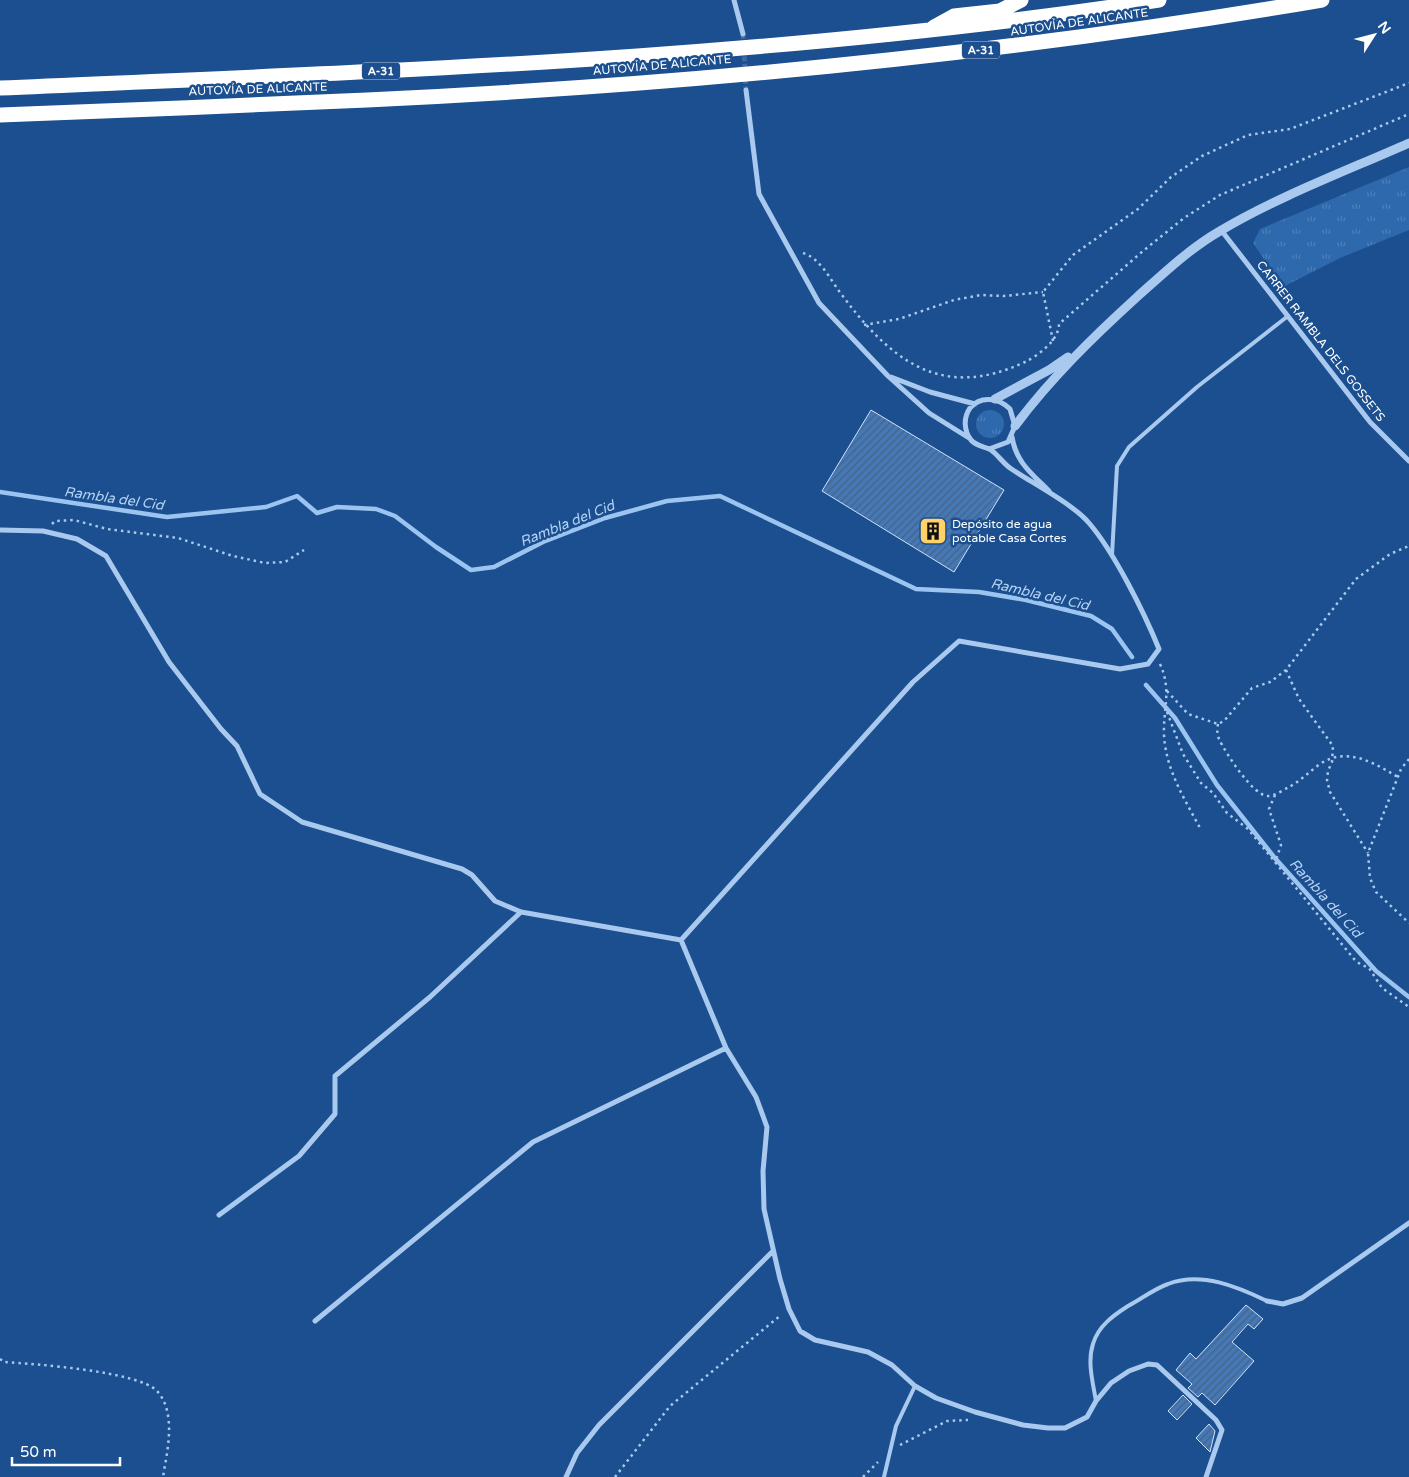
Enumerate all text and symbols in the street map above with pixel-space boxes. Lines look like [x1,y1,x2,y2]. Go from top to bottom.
street label: AUTOVÍA DE ALICANTE [1009,5,1149,39]
north arrow [1349,10,1399,60]
text: N [1374,18,1394,37]
road number: A-31 [962,42,1000,58]
street label: AUTOVÍA DE ALICANTE [592,52,732,78]
road number: A-31 [362,62,400,80]
street label: AUTOVÍA DE ALICANTE [188,80,328,98]
street label: CARRER RAMBLA DELS GOSSETS [1254,258,1388,424]
water label: Rambla del Cid [63,483,167,514]
water label: Rambla del Cid [517,496,619,550]
building icon: Depósito de agua potable Casa Cortes [918,516,948,546]
place label: Depósito de agua potable Casa Cortes [952,517,1067,545]
water label: Rambla del Cid [989,575,1093,615]
water label: Rambla del Cid [1286,855,1367,943]
scale bar [12,1434,120,1466]
text: 50 m [20,1443,57,1461]

